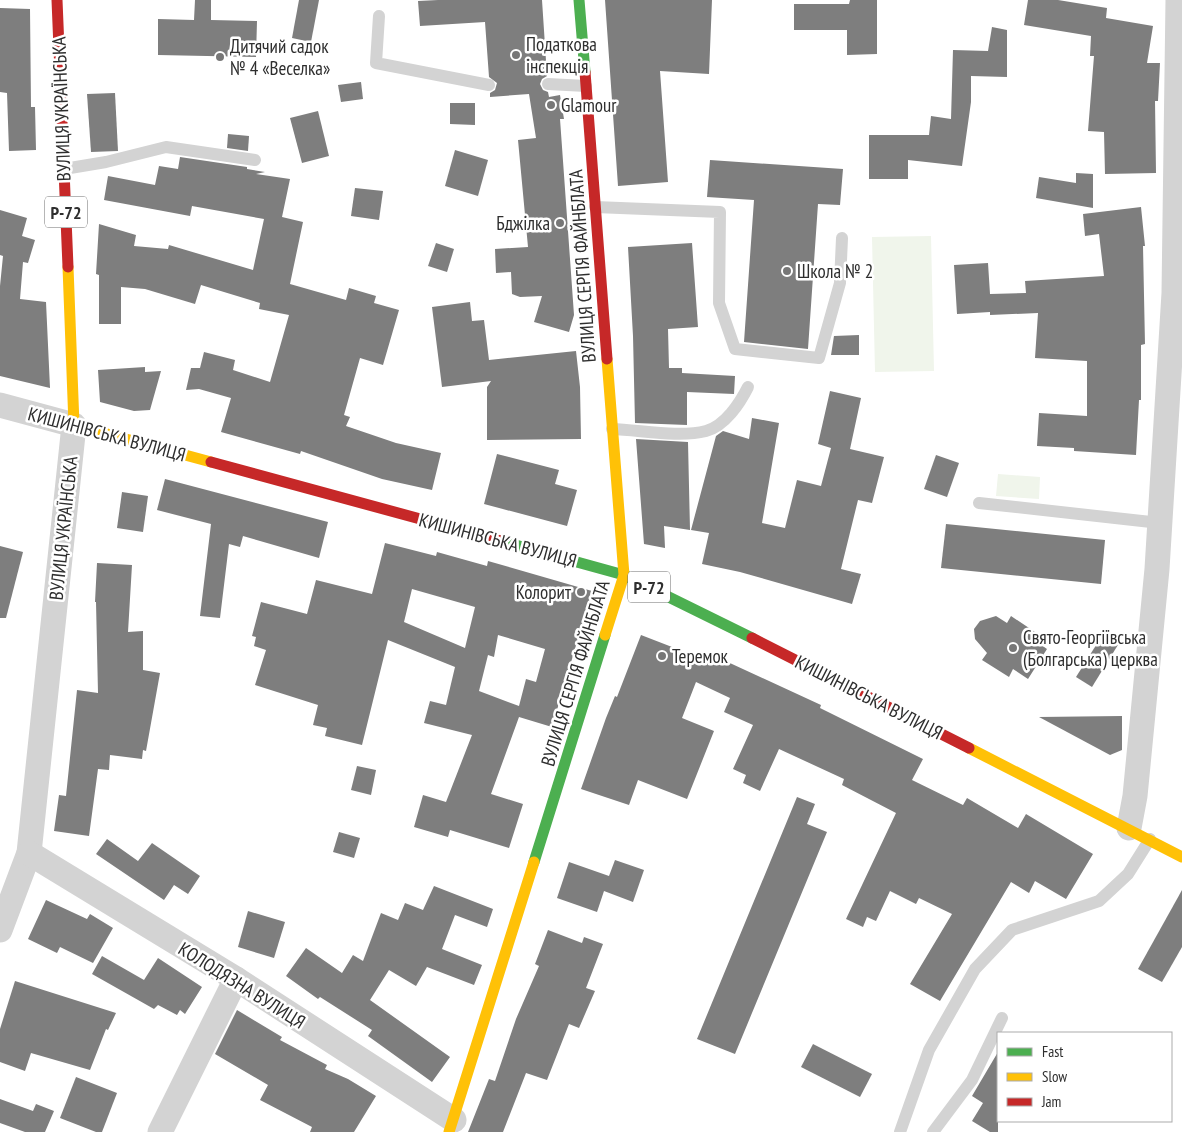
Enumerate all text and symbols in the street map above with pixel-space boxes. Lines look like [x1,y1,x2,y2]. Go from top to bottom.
place label: Податкова інспекція [526,32,597,78]
place label: Дитячий садок № 4 «Веселка» [230,34,330,80]
street label: ВУЛИЦЯ УКРАЇНСЬКА [46,36,76,182]
marker: Податкова інспекція [510,49,522,61]
marker: Дитячий садок № 4 «Веселка» [214,51,226,63]
place label: Glamour [561,93,617,117]
marker: Glamour [545,99,557,111]
street label: ВУЛИЦЯ СЕРГІЯ ФАЙНБЛАТА [563,169,601,363]
road number: Р-72 [45,196,87,228]
place label: Бджілка [496,211,550,235]
marker: Бджілка [554,217,566,229]
place label: Школа № 2 [797,259,873,283]
marker: Школа № 2 [781,265,793,277]
street label: КИШИНІВСЬКА ВУЛИЦЯ [26,401,188,467]
street label: ВУЛИЦЯ УКРАЇНСЬКА [44,455,82,601]
street label: КИШИНІВСЬКА ВУЛИЦЯ [417,507,579,573]
road number: Р-72 [628,572,670,602]
street label: ВУЛИЦЯ СЕРГІЯ ФАЙНБЛАТА [535,577,615,769]
place label: Колорит [516,580,572,604]
marker: Колорит [575,586,587,598]
place label: Свято-Георгіївська (Болгарська) церква [1023,625,1158,671]
marker: Свято-Георгіївська (Болгарська) церква [1007,642,1019,654]
place label: Теремок [672,644,729,668]
street label: КИШИНІВСЬКА ВУЛИЦЯ [791,649,947,745]
marker: Теремок [656,650,668,662]
street label: КОЛОДЯЗНА ВУЛИЦЯ [174,936,310,1034]
legend [997,1032,1172,1122]
text: Fast [1042,1042,1063,1061]
text: Slow [1042,1067,1067,1086]
text: Jam [1041,1092,1061,1111]

